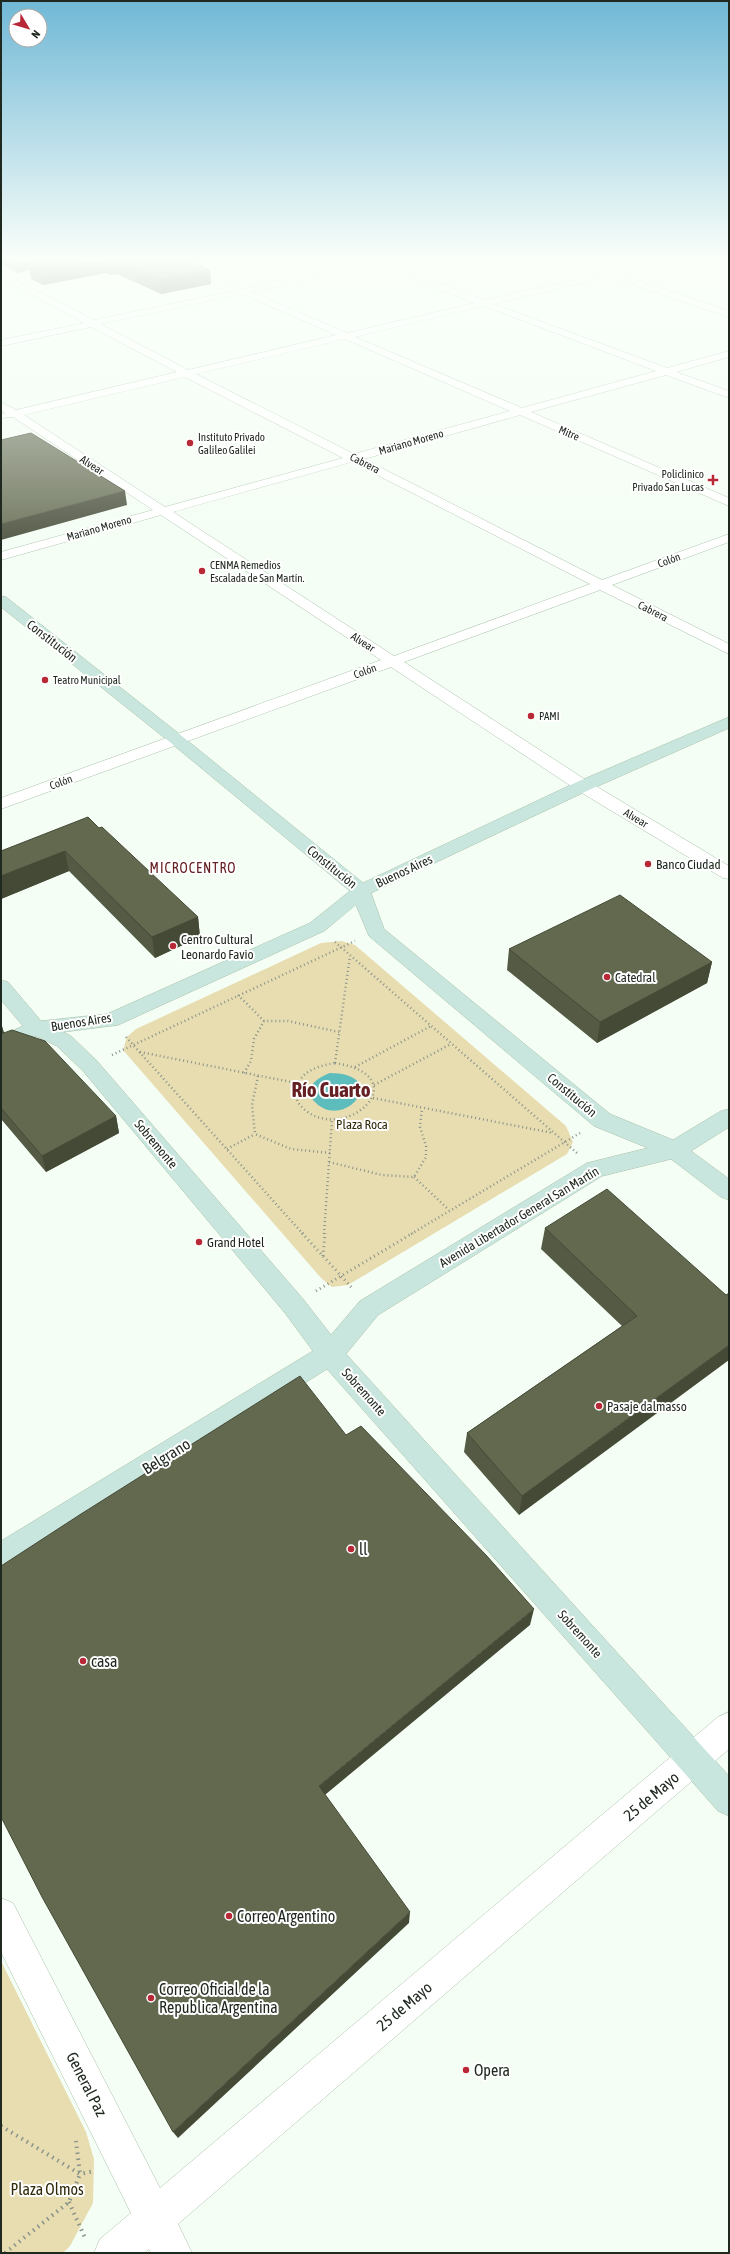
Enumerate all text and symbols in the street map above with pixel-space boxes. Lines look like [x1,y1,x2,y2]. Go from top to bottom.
north arrow [8,8,48,48]
text: N [29,28,43,40]
street label: Mitre [557,423,581,443]
street label: Mariano Moreno [377,427,445,457]
place label: Instituto Privado Galileo Galilei [198,431,265,456]
marker: Instituto Privado Galileo Galilei [185,438,195,448]
street label: Cabrera [348,450,382,476]
street label: Alvear [78,453,107,478]
place label: Policlinico Privado San Lucas [632,468,704,493]
marker: Policlinico Privado San Lucas [707,474,719,486]
street label: Mariano Moreno [65,513,133,543]
street label: Colón [656,550,682,570]
place label: CENMA Remedios Escalada de San Martín. [210,559,305,584]
marker: CENMA Remedios Escalada de San Martín. [197,566,207,576]
street label: Cabrera [636,598,670,624]
street label: Constitución [24,617,80,665]
street label: Alvear [349,630,378,655]
street label: Colón [352,661,378,681]
place label: Teatro Municipal [53,674,121,686]
marker: Teatro Municipal [40,675,50,685]
place label: PAMI [539,710,560,722]
marker: PAMI [526,711,536,721]
street label: Colón [48,772,74,792]
street label: Alvear [622,806,651,830]
street label: Constitución [304,842,360,892]
street label: Buenos Aires [373,851,435,891]
place label: Banco Ciudad [656,857,721,872]
marker: Banco Ciudad [643,859,653,869]
district label: MICROCENTRO [150,860,237,876]
place label: Centro Cultural Leonardo Favio [181,932,254,962]
marker: Centro Cultural Leonardo Favio [168,941,178,951]
place label: Catedral [615,970,656,985]
marker: Catedral [602,972,612,982]
street label: Buenos Aires [50,1010,113,1034]
street label: Constitución [544,1070,600,1120]
district label: Río Cuarto [291,1077,371,1101]
street label: Sobremonte [131,1117,181,1171]
park label: Plaza Roca [336,1117,388,1132]
street label: Avenida Libertador General San Martín [437,1163,601,1271]
place label: Grand Hotel [207,1235,265,1250]
marker: Grand Hotel [194,1237,204,1247]
street label: Sobremonte [339,1365,389,1419]
place label: Pasaje dalmasso [607,1399,687,1414]
marker: Pasaje dalmasso [594,1401,604,1411]
street label: Belgrano [139,1434,194,1478]
place label: ll [359,1540,368,1558]
marker: ll [346,1544,356,1554]
street label: Sobremonte [555,1607,605,1661]
place label: casa [91,1652,117,1670]
marker: casa [78,1656,88,1666]
street label: 25 de Mayo [620,1768,683,1825]
place label: Correo Argentino [237,1907,335,1926]
marker: Correo Argentino [224,1911,234,1921]
street label: 25 de Mayo [373,1978,436,2035]
place label: Correo Oficial de la Republica Argentina [159,1980,278,2017]
marker: Correo Oficial de la Republica Argentina [146,1993,156,2003]
street label: General Paz [63,2049,111,2119]
place label: Opera [474,2061,510,2080]
marker: Opera [461,2065,471,2075]
park label: Plaza Olmos [10,2180,84,2198]

